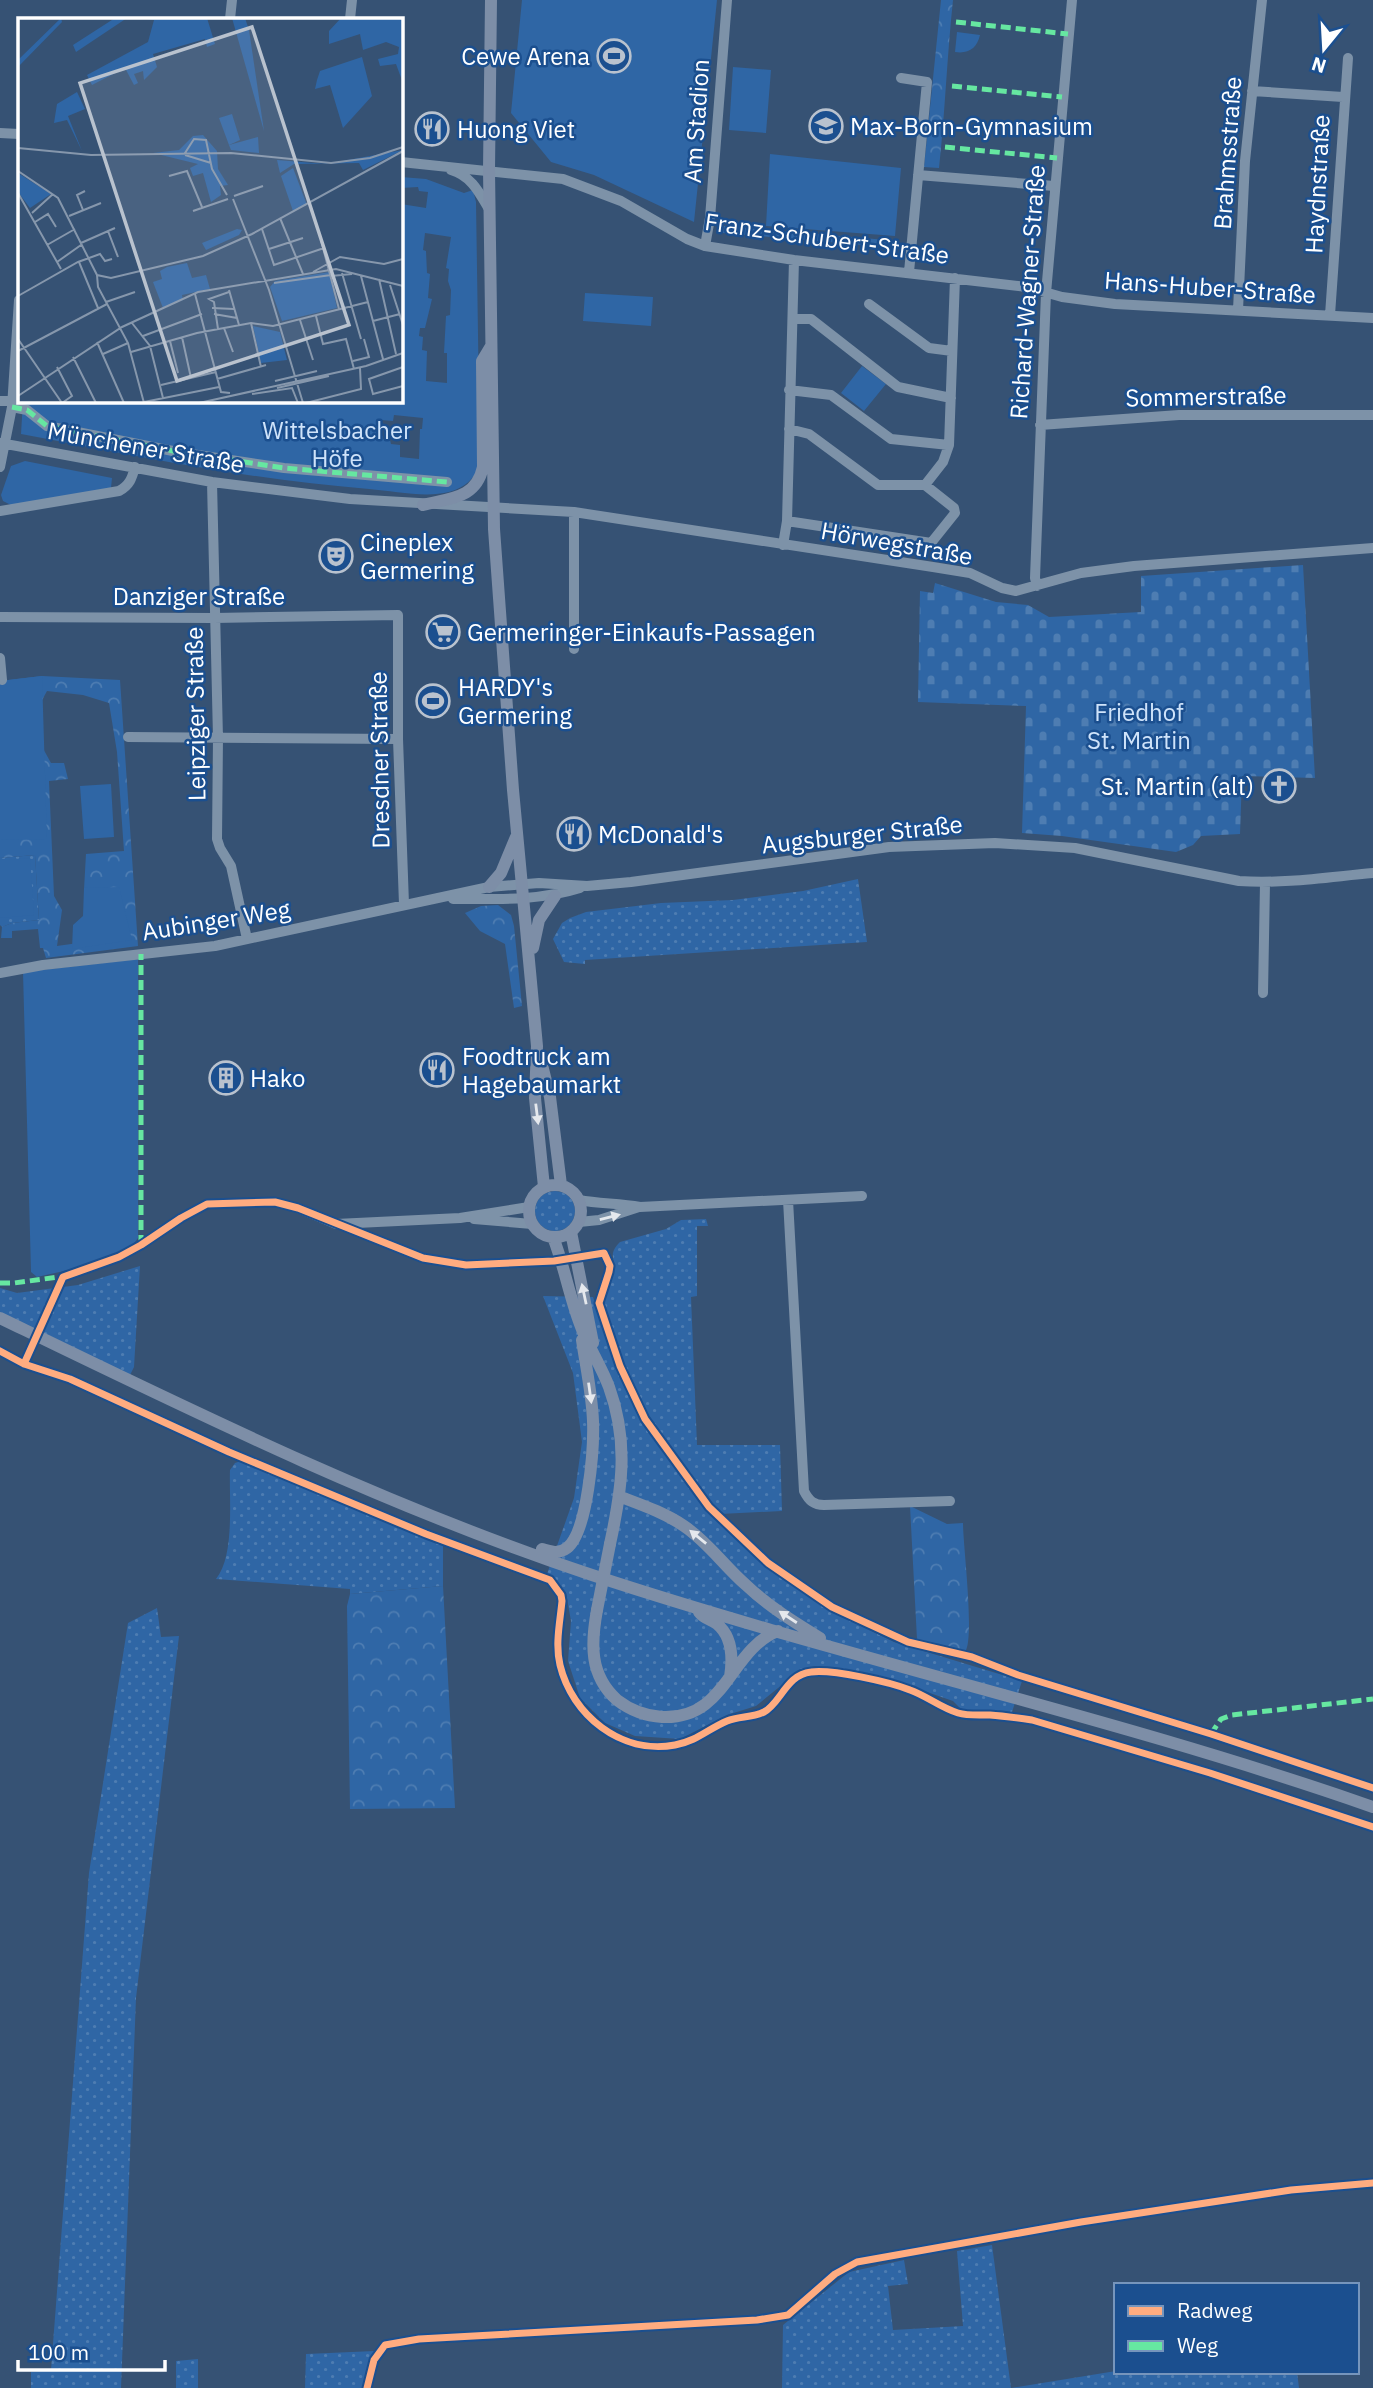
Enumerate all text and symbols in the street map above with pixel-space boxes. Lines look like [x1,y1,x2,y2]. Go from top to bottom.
north arrow [1289,14,1359,84]
inset map [18,18,402,402]
sports icon: Cewe Arena [595,37,633,75]
place label: Cewe Arena [461,40,590,72]
text: N [1308,52,1329,79]
street label: Am Stadion [676,58,716,184]
street label: Brahmsstraße [1206,75,1248,231]
school or university icon: Max-Born-Gymnasium [807,107,845,145]
restaurant icon: Huong Viet [413,110,451,148]
place label: Max-Born-Gymnasium [850,110,1093,142]
place label: Huong Viet [457,113,575,145]
street label: Haydnstraße [1297,114,1337,254]
street label: Richard-Wagner-Straße [1002,164,1052,420]
street label: Franz-Schubert-Straße [703,205,951,271]
street label: Hans-Huber-Straße [1103,264,1317,310]
street label: Sommerstraße [1125,379,1287,413]
street label: Münchener Straße [45,414,247,480]
park label: Wittelsbacher Höfe [262,414,412,474]
street label: Hörwegstraße [819,514,975,572]
place label: Cineplex Germering [360,526,474,586]
theatre icon: Cineplex Germering [317,537,355,575]
street label: Danziger Straße [113,580,285,612]
supermarket icon: Germeringer-Einkaufs-Passagen [424,613,462,651]
place label: Germeringer-Einkaufs-Passagen [467,616,816,648]
street label: Leipziger Straße [177,626,213,802]
street label: Dresdner Straße [361,671,397,849]
place label: HARDY's Germering [458,671,572,731]
sports icon: HARDY's Germering [414,682,452,720]
park label: Friedhof St. Martin [1087,696,1191,756]
church icon: St. Martin (alt) [1260,767,1298,805]
place label: St. Martin (alt) [1101,770,1254,802]
street label: Augsburger Straße [760,808,964,860]
restaurant icon: McDonald's [555,815,593,853]
place label: McDonald's [598,818,724,850]
street label: Aubinger Weg [140,892,293,948]
place label: Foodtruck am Hagebaumarkt [462,1040,621,1100]
restaurant icon: Foodtruck am Hagebaumarkt [418,1051,456,1089]
building icon: Hako [207,1059,245,1097]
place label: Hako [250,1062,305,1094]
one-way arrow [531,1103,542,1125]
one-way arrow [599,1211,621,1222]
one-way arrow [578,1283,589,1305]
one-way arrow [585,1382,596,1404]
one-way arrow [690,1530,707,1545]
one-way arrow [778,1611,797,1624]
legend [1114,2283,1359,2374]
text: Radweg [1177,2296,1252,2324]
scale bar [18,2328,164,2372]
text: Weg [1177,2331,1218,2359]
text: 100 m [28,2338,89,2366]

